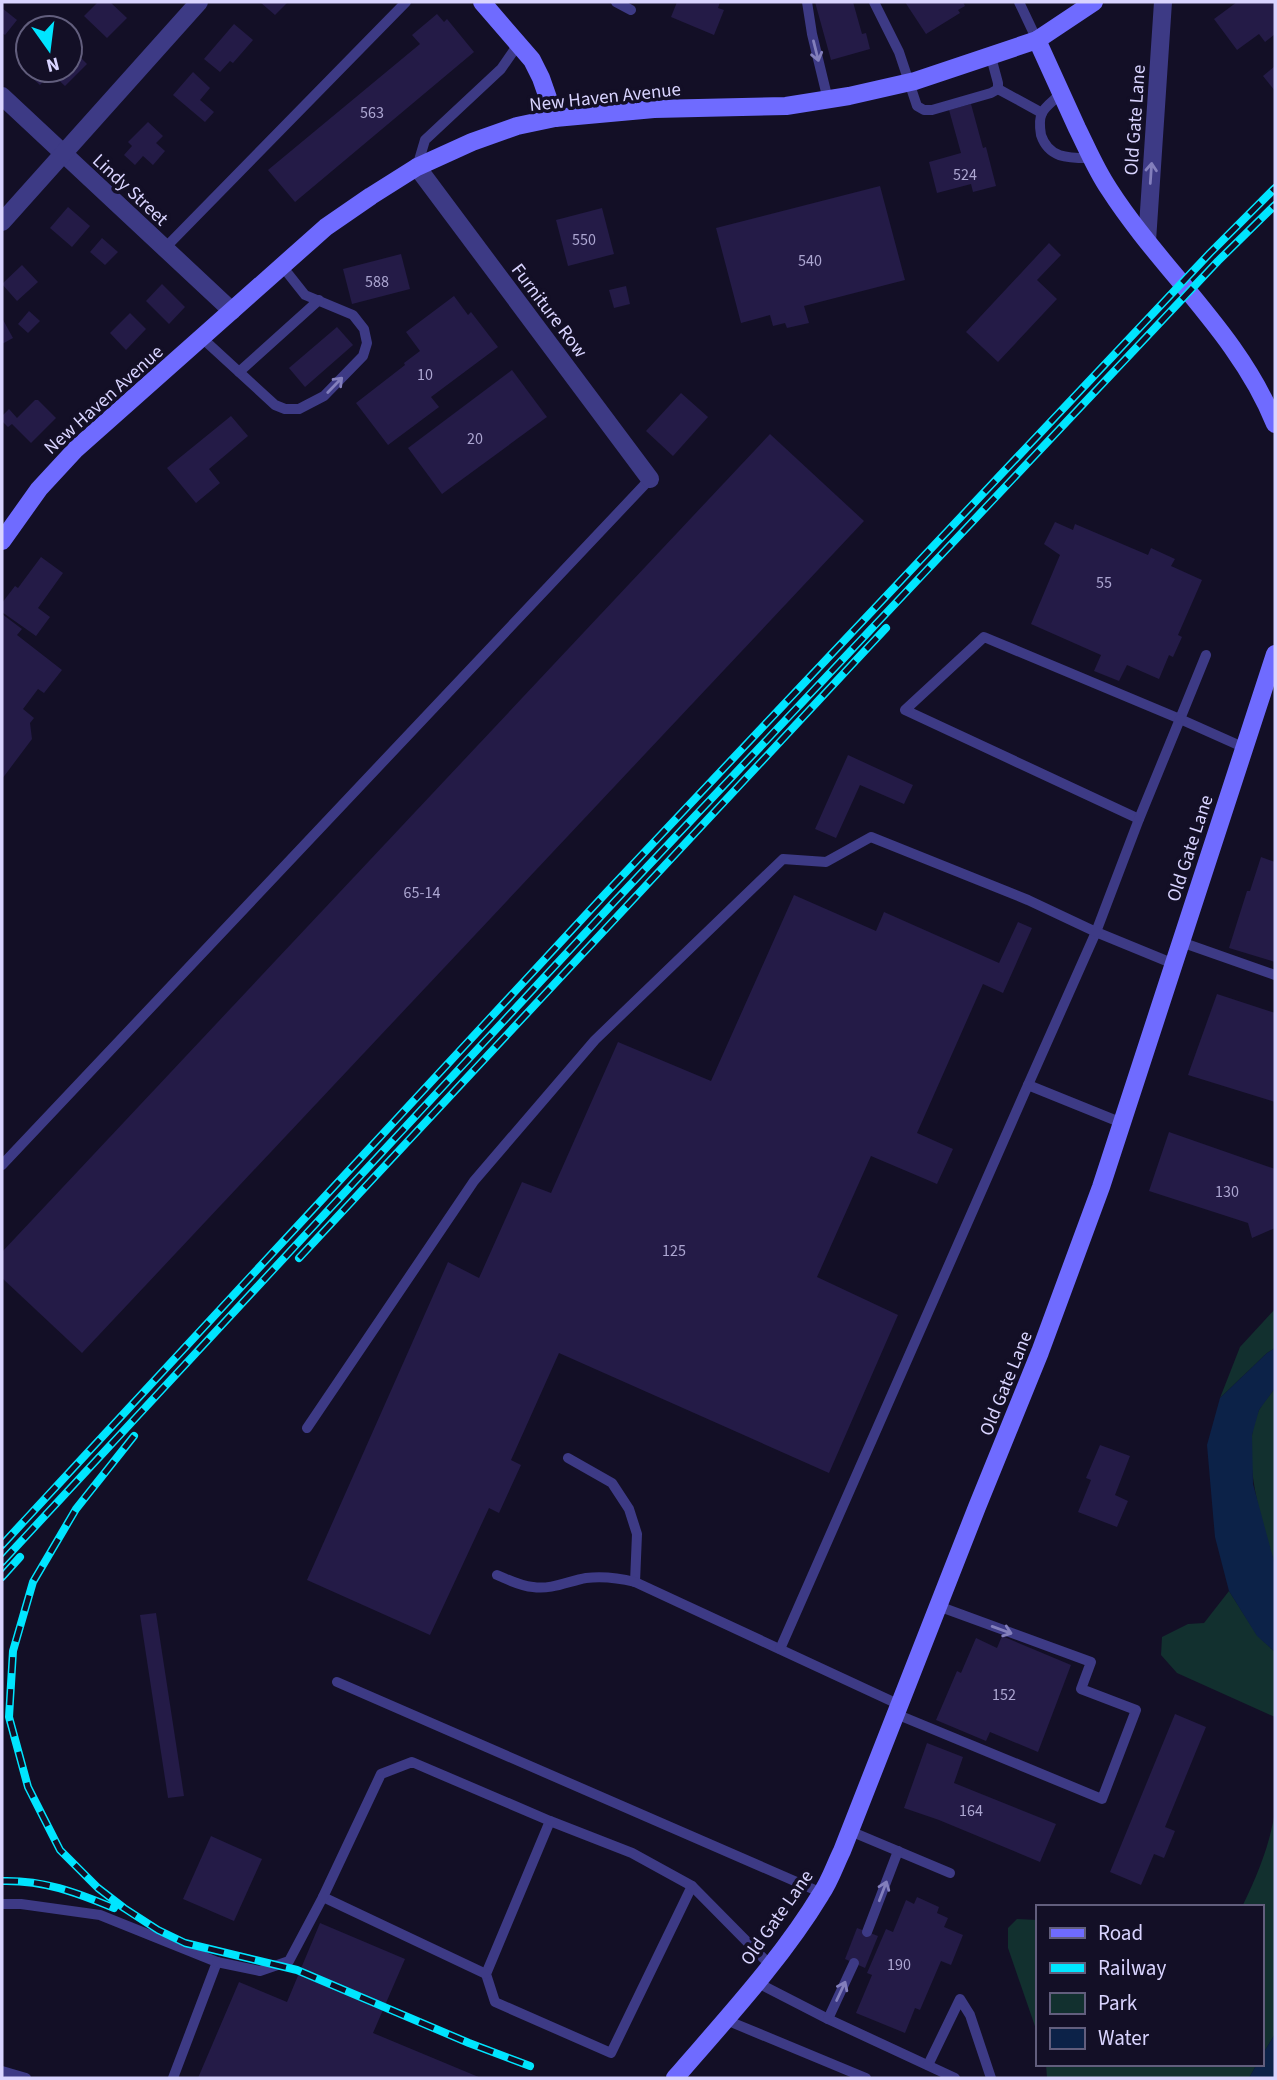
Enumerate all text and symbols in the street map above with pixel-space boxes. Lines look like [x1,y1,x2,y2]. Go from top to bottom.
north arrow [14,14,84,84]
one-way arrow [810,39,823,62]
text: N [43,49,62,79]
street label: Old Gate Lane [1118,64,1153,176]
street label: New Haven Avenue [528,76,682,119]
house number: 563 [360,102,384,124]
street label: Lindy Street [86,148,174,233]
one-way arrow [1145,162,1158,185]
house number: 524 [953,164,977,186]
house number: 550 [572,229,596,251]
house number: 540 [798,250,822,272]
street label: Furniture Row [504,258,593,364]
house number: 588 [365,271,389,293]
street label: New Haven Avenue [38,339,170,461]
house number: 10 [417,364,433,386]
one-way arrow [326,377,343,394]
house number: 20 [467,428,483,450]
house number: 55 [1096,572,1112,594]
street label: Old Gate Lane [1160,792,1220,905]
house number: 65-14 [404,882,440,904]
house number: 130 [1215,1181,1239,1203]
house number: 125 [662,1240,686,1262]
street label: Old Gate Lane [973,1327,1040,1440]
one-way arrow [990,1625,1012,1637]
house number: 152 [992,1684,1016,1706]
house number: 164 [959,1800,983,1822]
street label: Old Gate Lane [734,1865,820,1971]
one-way arrow [877,1881,890,1903]
legend [1036,1905,1263,2066]
text: Road [1098,1918,1143,1948]
text: Railway [1098,1953,1166,1983]
house number: 190 [887,1954,911,1976]
one-way arrow [835,1981,848,2002]
text: Park [1098,1988,1138,2018]
text: Water [1098,2023,1150,2053]

